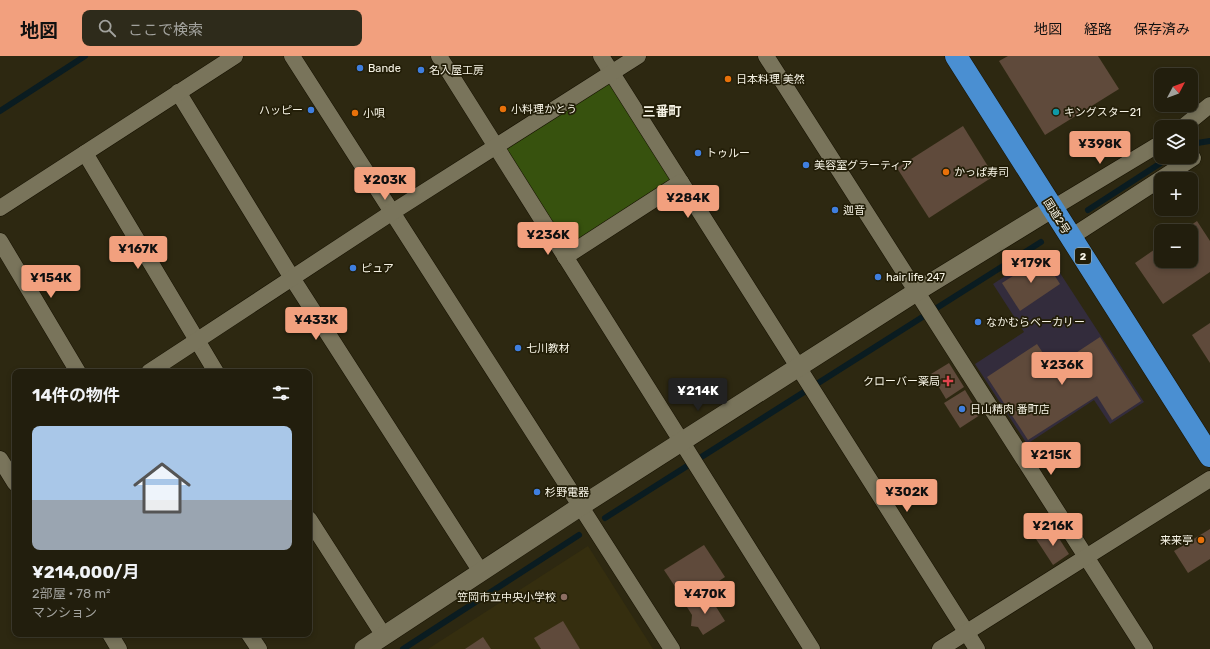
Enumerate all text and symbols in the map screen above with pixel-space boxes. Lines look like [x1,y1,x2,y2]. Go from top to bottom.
search box [82,10,362,46]
icon: search [96,17,118,39]
text: 地図 [20,19,58,42]
text: ここで検索 [128,21,203,39]
text: 地図 [1034,21,1062,38]
text: 経路 [1084,21,1112,38]
text: 保存済み [1134,21,1190,38]
place label: Bande [368,62,401,75]
marker: Bande [355,63,365,73]
place label: 名入屋工房 [429,64,484,77]
marker: 名入屋工房 [416,65,426,75]
north arrow [1154,68,1198,112]
map controls [1154,68,1198,268]
place label: 日本料理 美然 [736,73,805,86]
marker: 日本料理 美然 [723,74,733,84]
place label: 小料理かとう [511,103,577,116]
place label: ハッピー [259,104,303,117]
marker: 小料理かとう [498,104,508,114]
district label: 三番町 [642,104,682,119]
marker: ハッピー [306,105,316,115]
place label: キングスター21 [1064,106,1141,119]
place label: 小唄 [363,107,385,120]
marker: キングスター21 [1051,107,1061,117]
marker: 小唄 [350,108,360,118]
button: layers [1154,120,1198,164]
pin: ¥398K [1072,131,1128,165]
text: ¥398K [1078,136,1122,151]
place label: トゥルー [706,147,750,160]
marker: トゥルー [693,148,703,158]
place label: 美容室グラーティア [814,159,912,172]
marker: 美容室グラーティア [801,160,811,170]
place label: かっぱ寿司 [954,166,1009,179]
pin: ¥203K [357,167,413,201]
marker: かっぱ寿司 [941,167,951,177]
text: ¥203K [363,172,407,187]
button: + [1154,172,1198,216]
pin: ¥284K [660,185,716,219]
text: ¥284K [666,190,710,205]
street label: 国道2号 [1041,196,1073,236]
place label: 迦音 [843,204,865,217]
marker: 迦音 [830,205,840,215]
pin: ¥236K [520,222,576,256]
button: − [1154,224,1198,268]
text: ¥236K [526,227,570,242]
pin: ¥167K [110,236,166,270]
text: ¥167K [118,241,158,256]
road number: 2 [1075,248,1091,264]
pin: ¥179K [1003,250,1059,284]
text: ¥179K [1011,255,1051,270]
place label: ピュア [361,262,394,275]
marker: ピュア [348,263,358,273]
pin: ¥154K [23,265,79,299]
text: ¥154K [30,270,72,285]
place label: hair life 247 [886,271,945,284]
marker: hair life 247 [873,272,883,282]
pin: ¥433K [288,307,344,341]
text: ¥433K [294,312,338,327]
place label: なかむらベーカリー [986,316,1085,329]
marker: なかむらベーカリー [973,317,983,327]
place label: 七川教材 [526,342,570,355]
marker: 七川教材 [513,343,523,353]
pin: ¥236K [1034,352,1090,386]
text: ¥236K [1040,357,1084,372]
place label: クローバー薬局 [863,375,940,388]
marker: クローバー薬局 [943,376,953,386]
pin: ¥214K [670,378,726,412]
icon: filters [270,382,292,404]
text: ¥214K [677,383,719,398]
text: 14件の物件 [32,385,120,405]
place label: 日山精肉 番町店 [970,403,1050,416]
marker: 日山精肉 番町店 [957,404,967,414]
pin: ¥215K [1023,442,1079,476]
text: ¥215K [1031,447,1071,462]
icon: home [126,452,198,524]
pin: ¥302K [879,479,935,513]
text: ¥302K [885,484,929,499]
place label: 杉野電器 [545,486,589,499]
marker: 杉野電器 [532,487,542,497]
pin: ¥216K [1025,513,1081,547]
text: ¥216K [1033,518,1073,533]
place label: 来来亭 [1160,534,1193,547]
marker: 来来亭 [1196,535,1206,545]
text: ¥214,000/月 [32,562,140,582]
pin: ¥470K [677,581,733,615]
text: 2部屋 · 78 m² [32,586,110,601]
text: ¥470K [684,586,726,601]
place label: 笠岡市立中央小学校 [457,591,556,604]
marker: 笠岡市立中央小学校 [559,592,569,602]
text: マンション [32,605,97,620]

